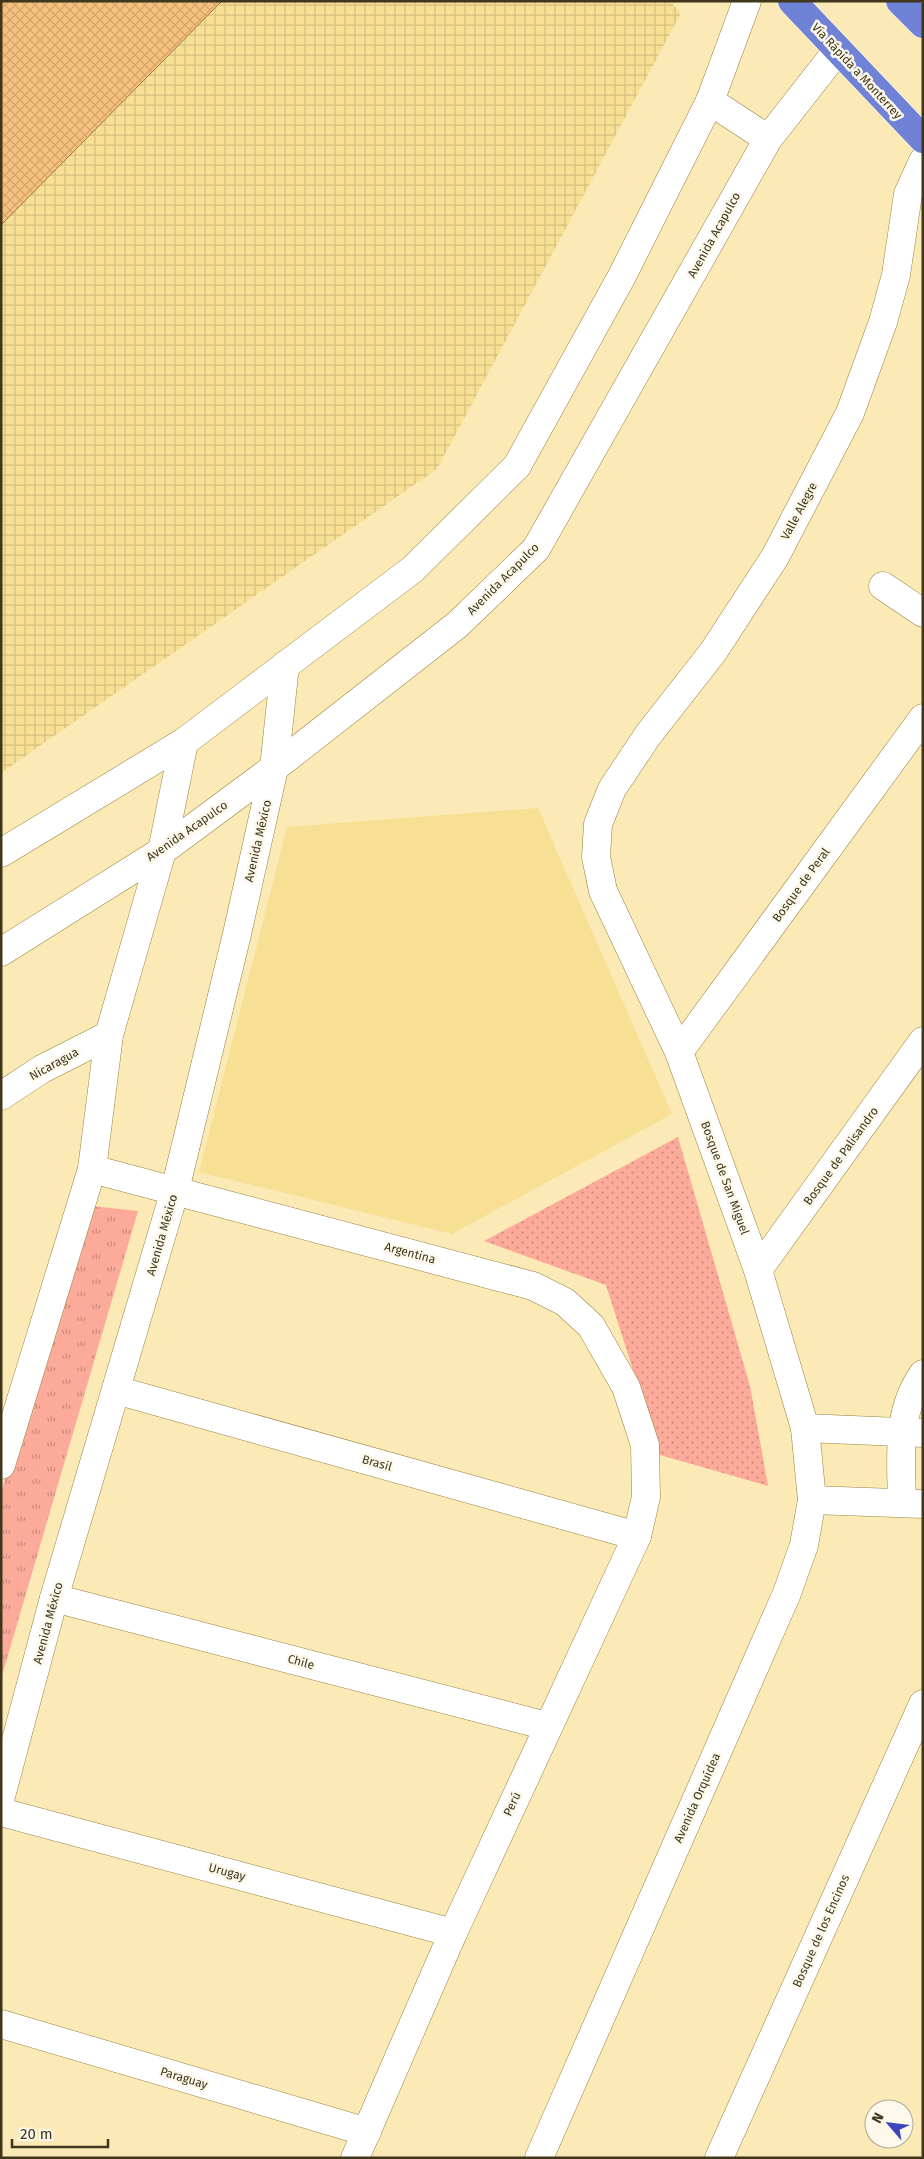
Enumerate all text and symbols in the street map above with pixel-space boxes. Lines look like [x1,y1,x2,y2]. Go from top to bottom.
street label: Vía Rápida a Monterrey [809,20,905,122]
street label: Avenida Acapulco [685,190,743,280]
street label: Valle Alegre [778,480,820,542]
street label: Avenida Acapulco [464,540,542,618]
street label: Avenida Acapulco [144,798,230,864]
street label: Avenida México [242,798,274,884]
street label: Bosque de Peral [769,845,833,925]
street label: Nicaragua [27,1045,81,1083]
street label: Bosque de Palisandro [801,1104,881,1208]
street label: Bosque de San Miguel [698,1119,752,1237]
street label: Avenida México [144,1193,180,1277]
street label: Argentina [383,1239,437,1267]
street label: Brasil [360,1452,394,1474]
street label: Avenida México [30,1581,66,1665]
street label: Chile [286,1652,316,1672]
street label: Avenida Orquídea [671,1751,723,1845]
street label: Perú [500,1790,524,1818]
street label: Urugay [207,1860,247,1884]
street label: Bosque de los Encinos [790,1872,852,1990]
street label: Paraguay [159,2064,209,2092]
north arrow [864,2099,914,2149]
text: N [868,2110,888,2126]
scale bar [12,2116,109,2148]
text: 20 m [20,2125,53,2143]

